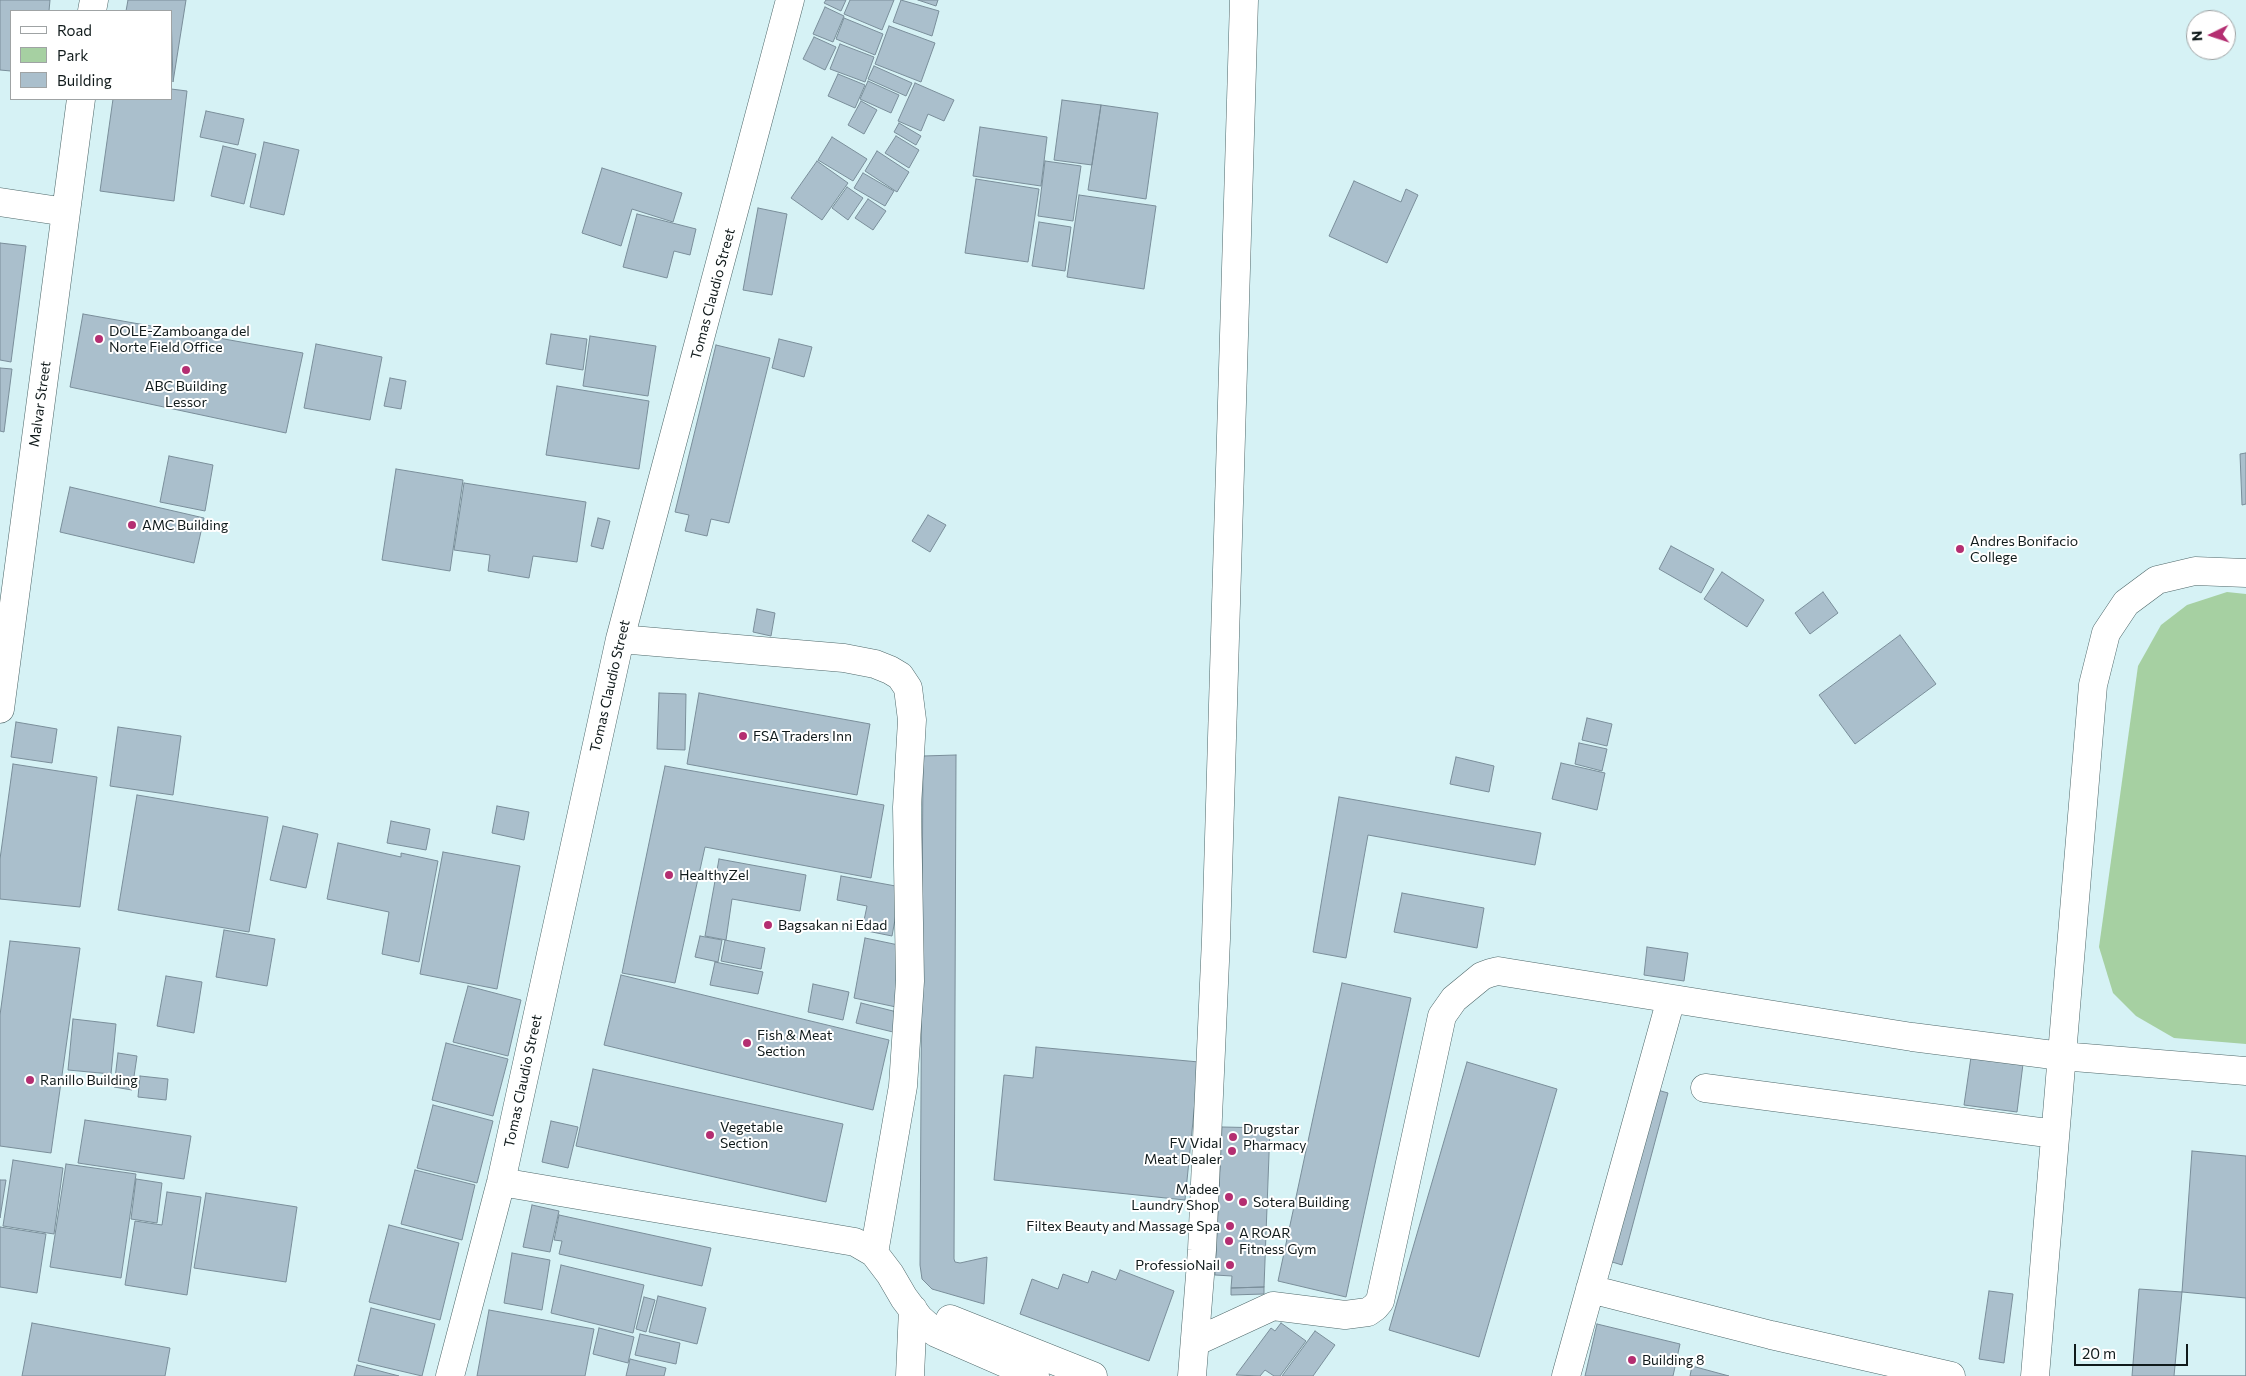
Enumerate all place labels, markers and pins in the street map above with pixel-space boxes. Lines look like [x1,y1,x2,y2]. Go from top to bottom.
place label: DOLE-Zamboanga del Norte Field Office [109,323,250,356]
marker: DOLE-Zamboanga del Norte Field Office [93,333,105,345]
marker: ABC Building Lessor [180,364,192,376]
place label: ABC Building Lessor [145,378,227,411]
place label: AMC Building [142,517,228,533]
marker: AMC Building [126,519,138,531]
place label: Andres Bonifacio College [1970,533,2078,566]
marker: Andres Bonifacio College [1954,543,1966,555]
place label: FSA Traders Inn [753,728,852,744]
marker: FSA Traders Inn [737,730,749,742]
place label: HealthyZel [679,867,749,883]
marker: HealthyZel [663,869,675,881]
place label: Bagsakan ni Edad [778,917,887,933]
marker: Bagsakan ni Edad [762,919,774,931]
place label: Fish & Meat Section [757,1027,832,1060]
marker: Fish & Meat Section [741,1037,753,1049]
place label: Ranillo Building [40,1072,138,1088]
marker: Ranillo Building [24,1074,36,1086]
place label: Vegetable Section [720,1119,783,1152]
place label: Drugstar Pharmacy [1243,1121,1306,1154]
marker: Vegetable Section [704,1129,716,1141]
marker: Drugstar Pharmacy [1227,1131,1239,1143]
place label: FV Vidal Meat Dealer [1144,1135,1222,1168]
marker: FV Vidal Meat Dealer [1226,1145,1238,1157]
place label: Madee Laundry Shop [1131,1181,1219,1214]
marker: Madee Laundry Shop [1223,1191,1235,1203]
place label: Sotera Building [1253,1194,1349,1210]
marker: Sotera Building [1237,1196,1249,1208]
place label: Filtex Beauty and Massage Spa [1026,1218,1220,1234]
marker: Filtex Beauty and Massage Spa [1224,1220,1236,1232]
place label: A ROAR Fitness Gym [1239,1225,1317,1258]
marker: A ROAR Fitness Gym [1223,1235,1235,1247]
place label: ProfessioNail [1135,1257,1220,1273]
marker: ProfessioNail [1224,1259,1236,1271]
place label: Building 8 [1642,1352,1704,1368]
marker: Building 8 [1626,1354,1638,1366]

